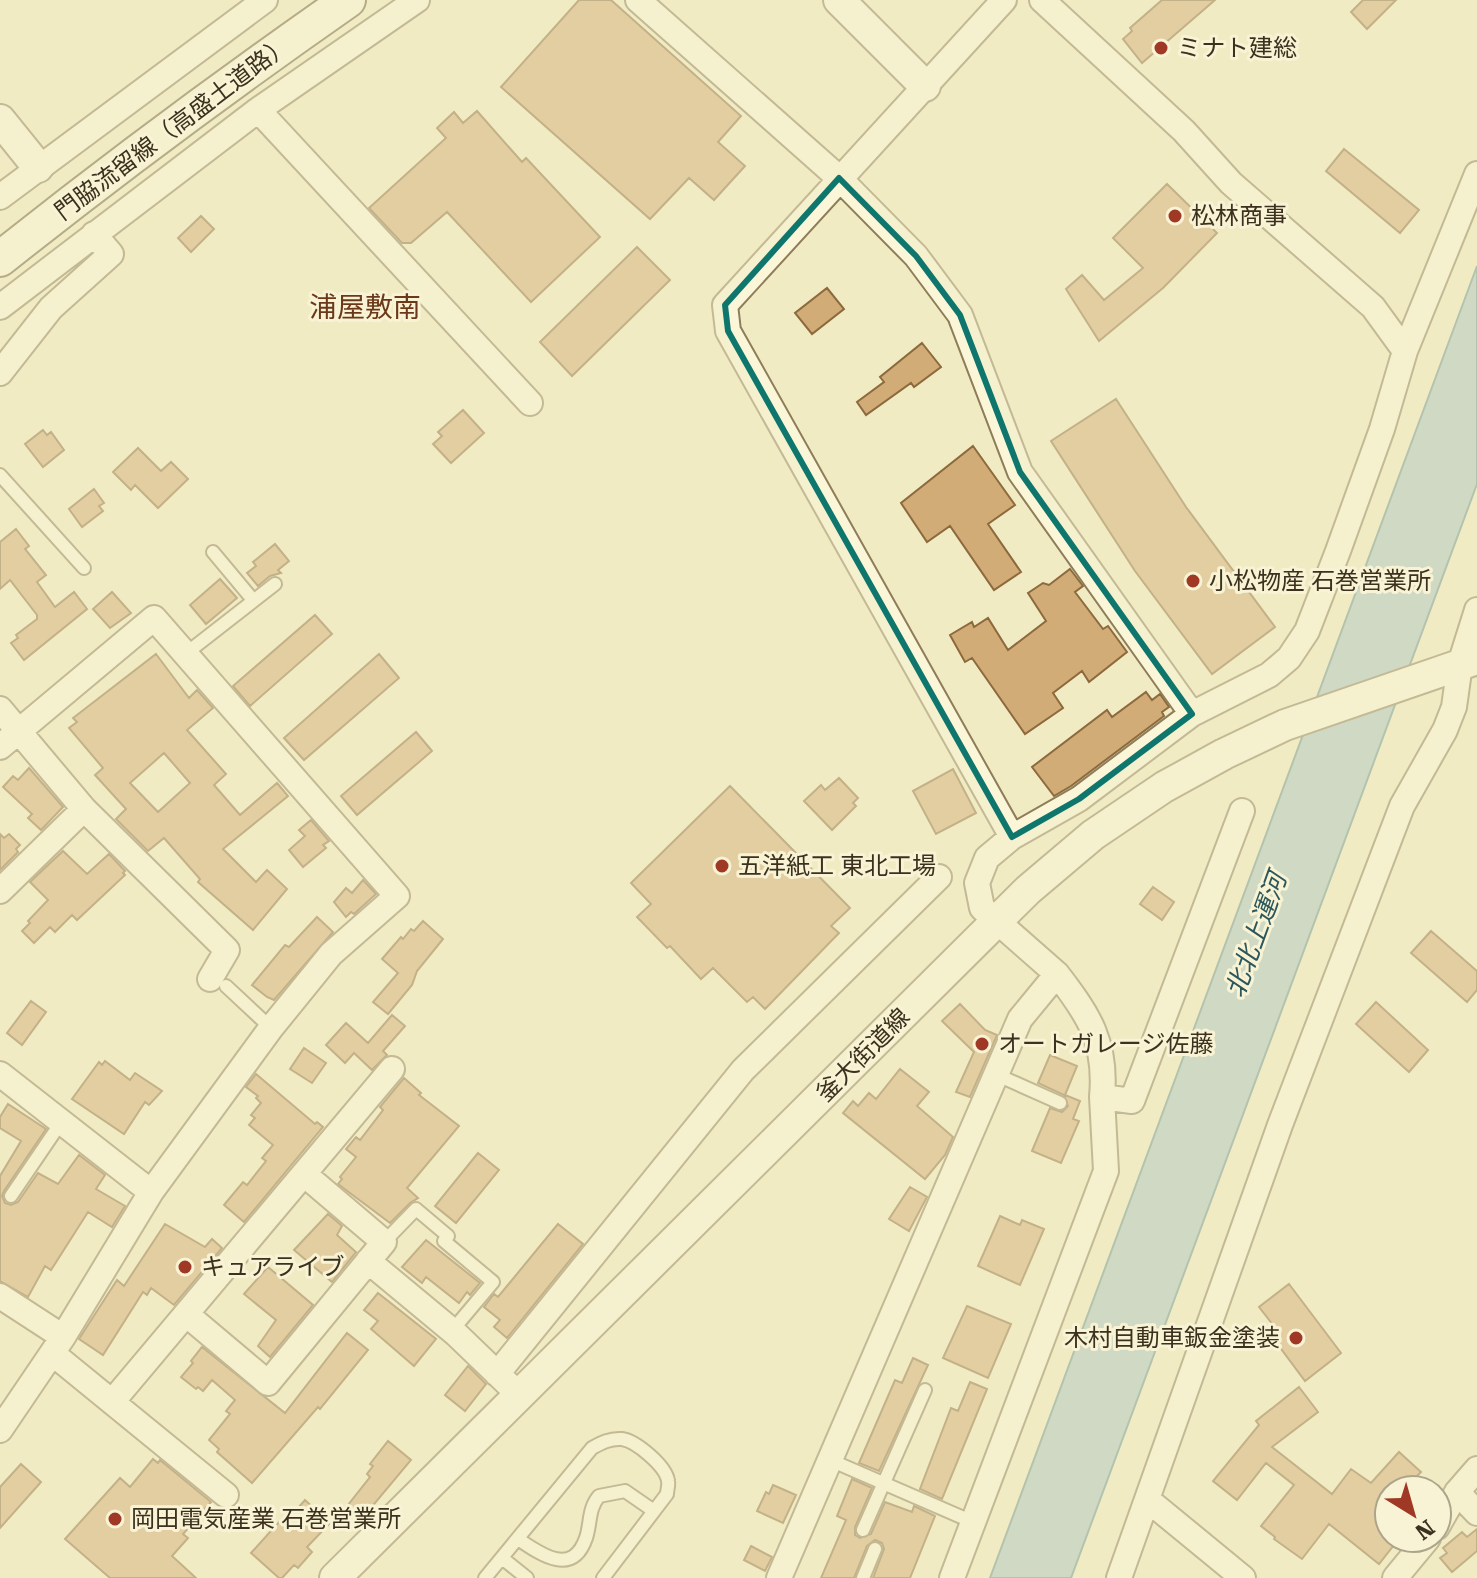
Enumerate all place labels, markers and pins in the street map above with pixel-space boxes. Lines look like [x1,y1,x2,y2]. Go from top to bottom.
place label: ミナト建総 [1177,34,1297,62]
marker: ミナト建総 [1152,39,1170,57]
place label: 松林商事 [1191,202,1287,230]
marker: 松林商事 [1166,207,1184,225]
place label: 小松物産 石巻営業所 [1209,567,1431,595]
marker: 小松物産 石巻営業所 [1184,572,1202,590]
place label: 五洋紙工 東北工場 [738,852,936,880]
marker: 五洋紙工 東北工場 [713,857,731,875]
place label: オートガレージ佐藤 [998,1030,1214,1058]
marker: オートガレージ佐藤 [973,1035,991,1053]
place label: キュアライブ [201,1253,345,1281]
marker: キュアライブ [176,1258,194,1276]
place label: 木村自動車鈑金塗装 [1064,1324,1280,1352]
marker: 木村自動車鈑金塗装 [1287,1329,1305,1347]
place label: 岡田電気産業 石巻営業所 [131,1505,401,1533]
marker: 岡田電気産業 石巻営業所 [106,1510,124,1528]

